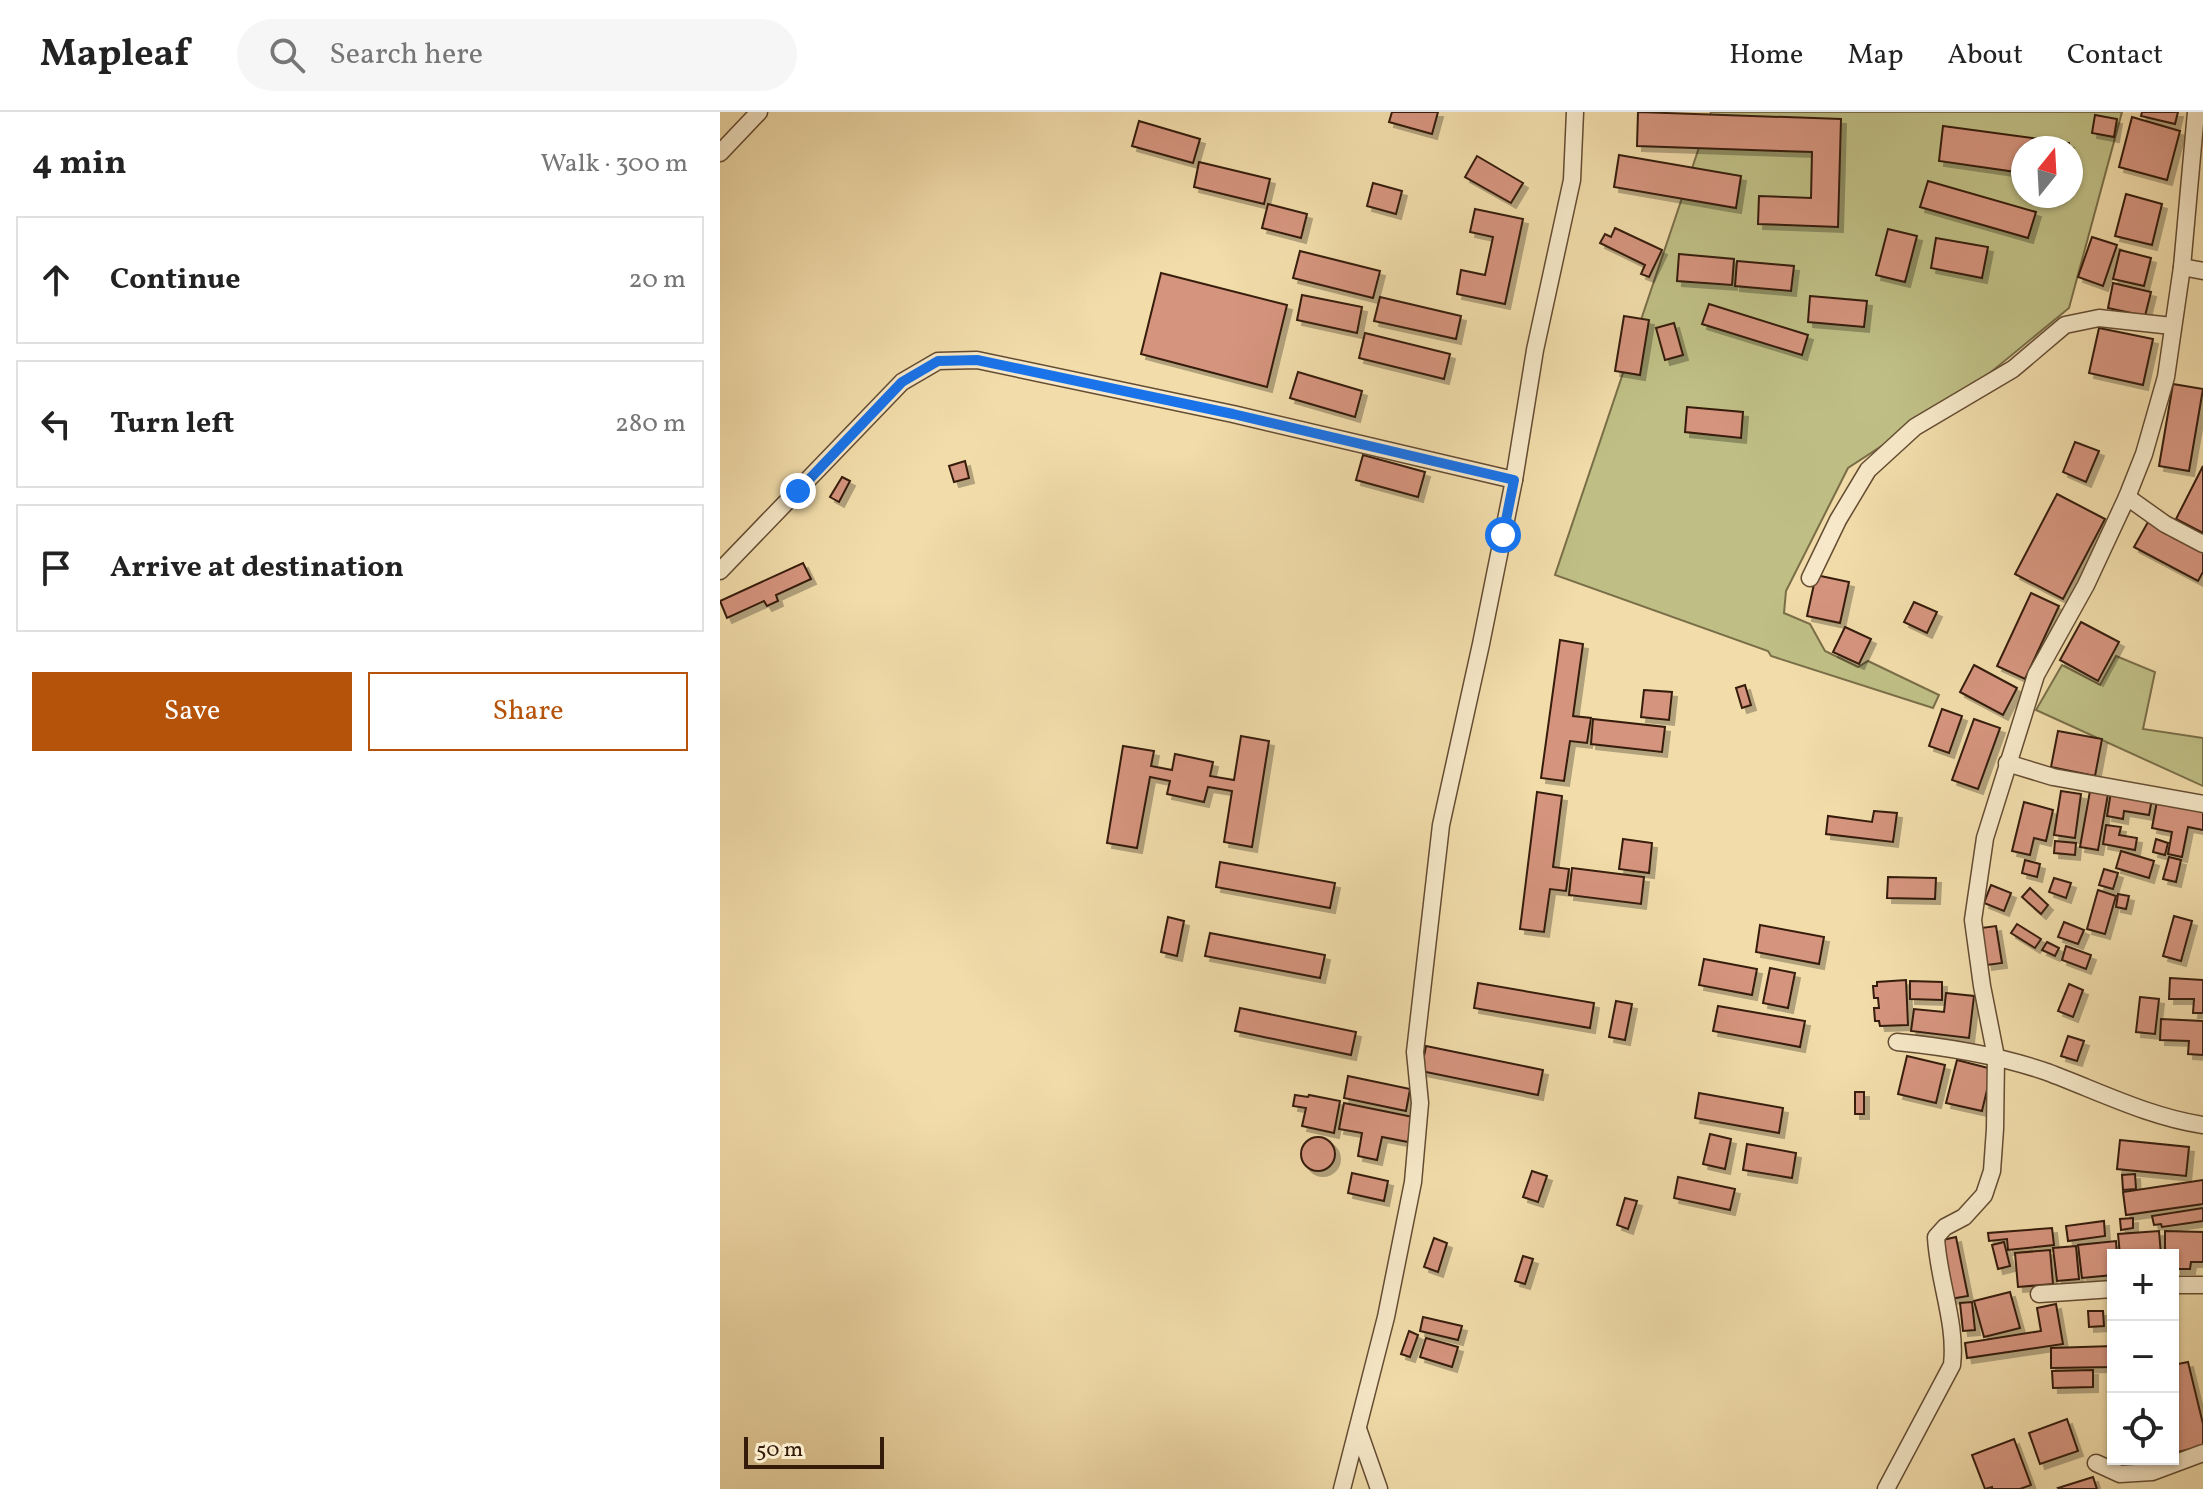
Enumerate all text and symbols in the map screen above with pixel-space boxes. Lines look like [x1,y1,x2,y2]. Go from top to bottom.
search box [237,19,797,91]
text: Mapleaf [40,29,189,82]
icon: search [265,33,309,77]
text: Search here [329,34,483,76]
text: Home [1729,36,1803,75]
text: Map [1847,36,1903,75]
text: About [1947,36,2023,75]
text: Contact [2067,36,2163,75]
north arrow [2011,136,2083,208]
text: 4 min [32,141,127,188]
text: Walk · 300 m [541,146,688,182]
icon: ahead [34,258,78,302]
text: Continue [110,259,241,301]
text: 20 m [628,262,686,298]
icon: left [34,402,78,446]
text: Turn left [110,403,234,445]
text: 280 m [615,406,686,442]
route end [780,473,816,509]
route start [1485,517,1521,553]
icon: arrive [34,546,78,590]
text: Arrive at destination [110,547,404,589]
button: Save [32,672,352,751]
button: Share [368,672,688,751]
map controls [2107,1249,2179,1465]
button: + [2107,1249,2179,1321]
button: − [2107,1321,2179,1393]
button: locate [2107,1393,2179,1465]
scale bar [744,1433,884,1469]
text: 50 m [756,1435,803,1466]

